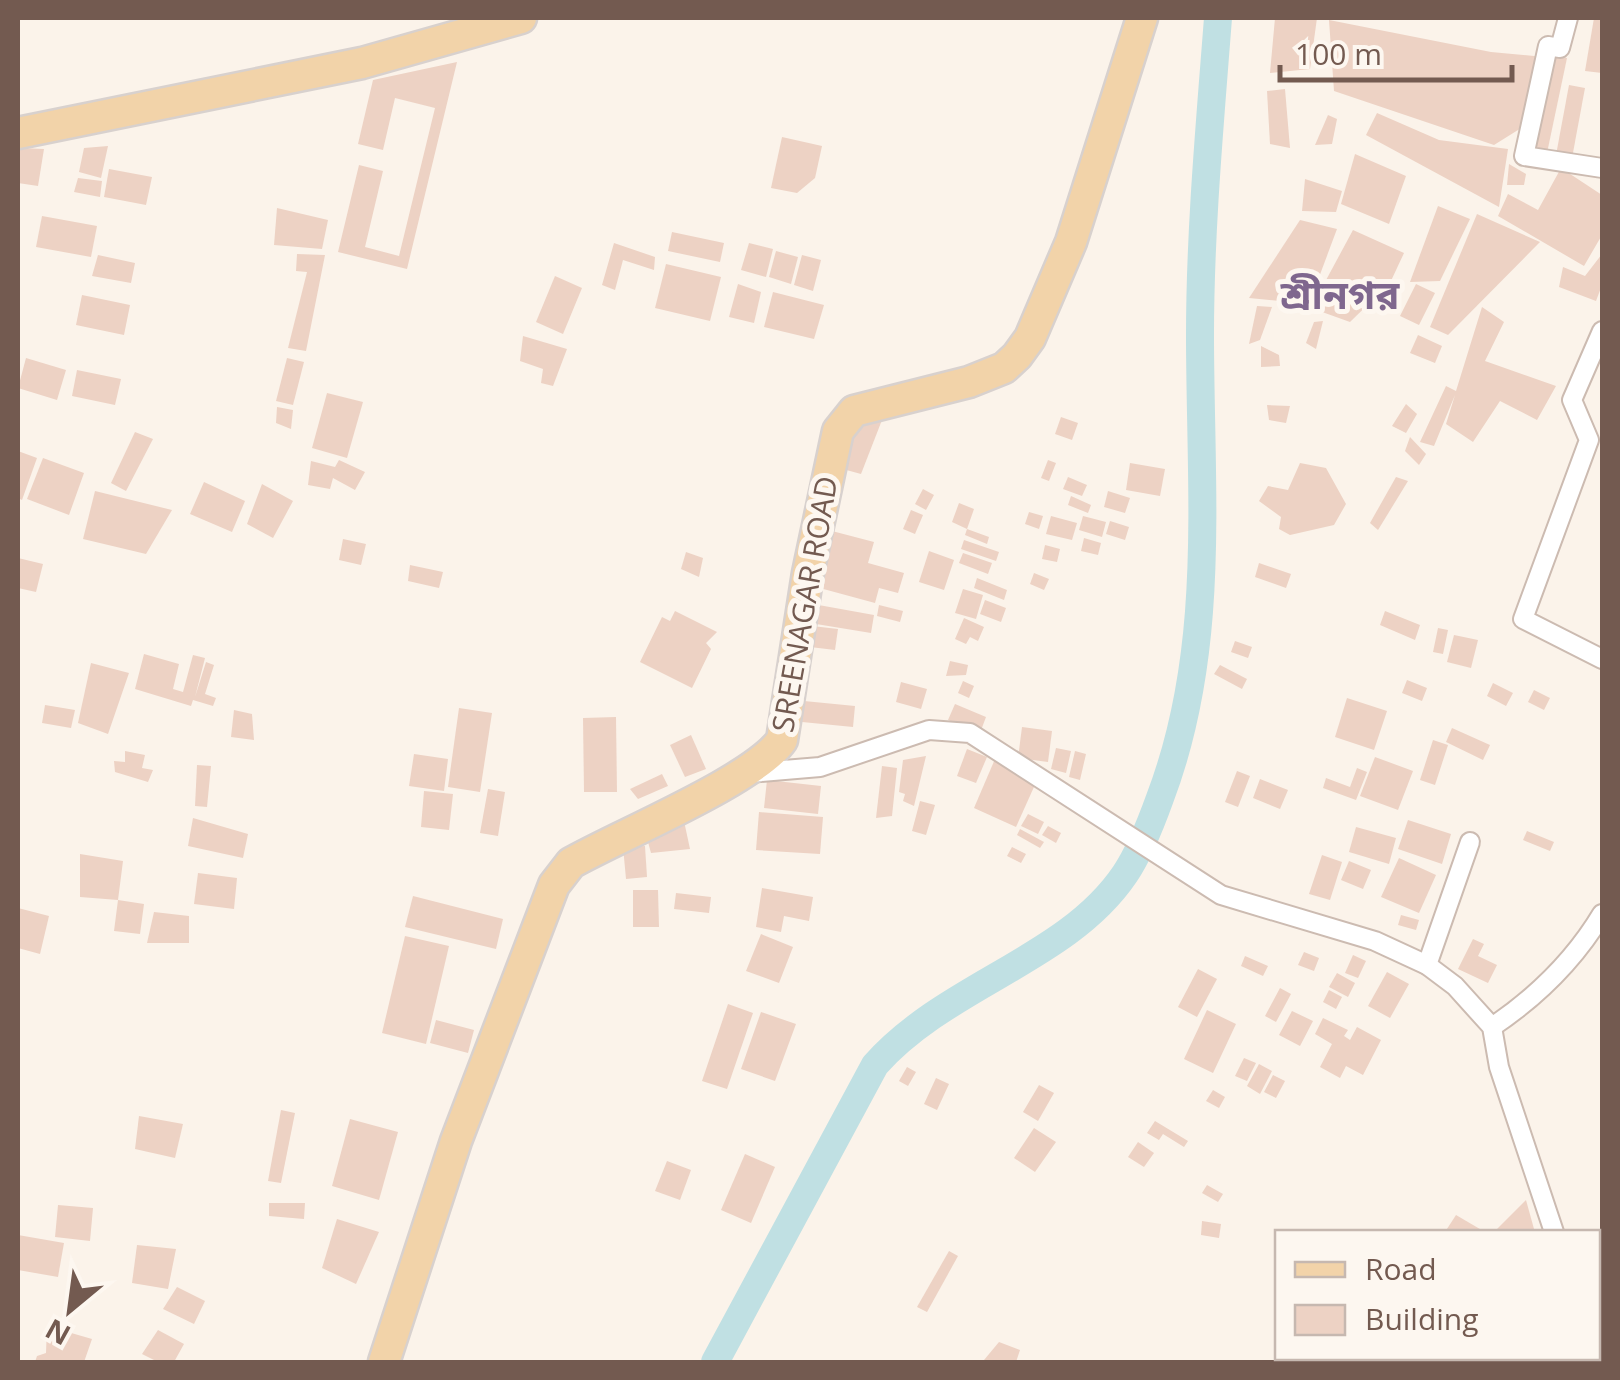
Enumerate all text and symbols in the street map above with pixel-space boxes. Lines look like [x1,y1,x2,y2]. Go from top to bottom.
scale bar [1280,20,1512,82]
text: 100 m [1295,33,1382,74]
district label: শ্রীনগর [1280,266,1400,321]
street label: SREENAGAR ROAD [761,473,847,735]
legend [1275,1230,1600,1360]
text: Road [1365,1248,1437,1289]
north arrow [20,1260,120,1360]
text: Building [1365,1298,1479,1339]
text: N [38,1311,77,1355]

